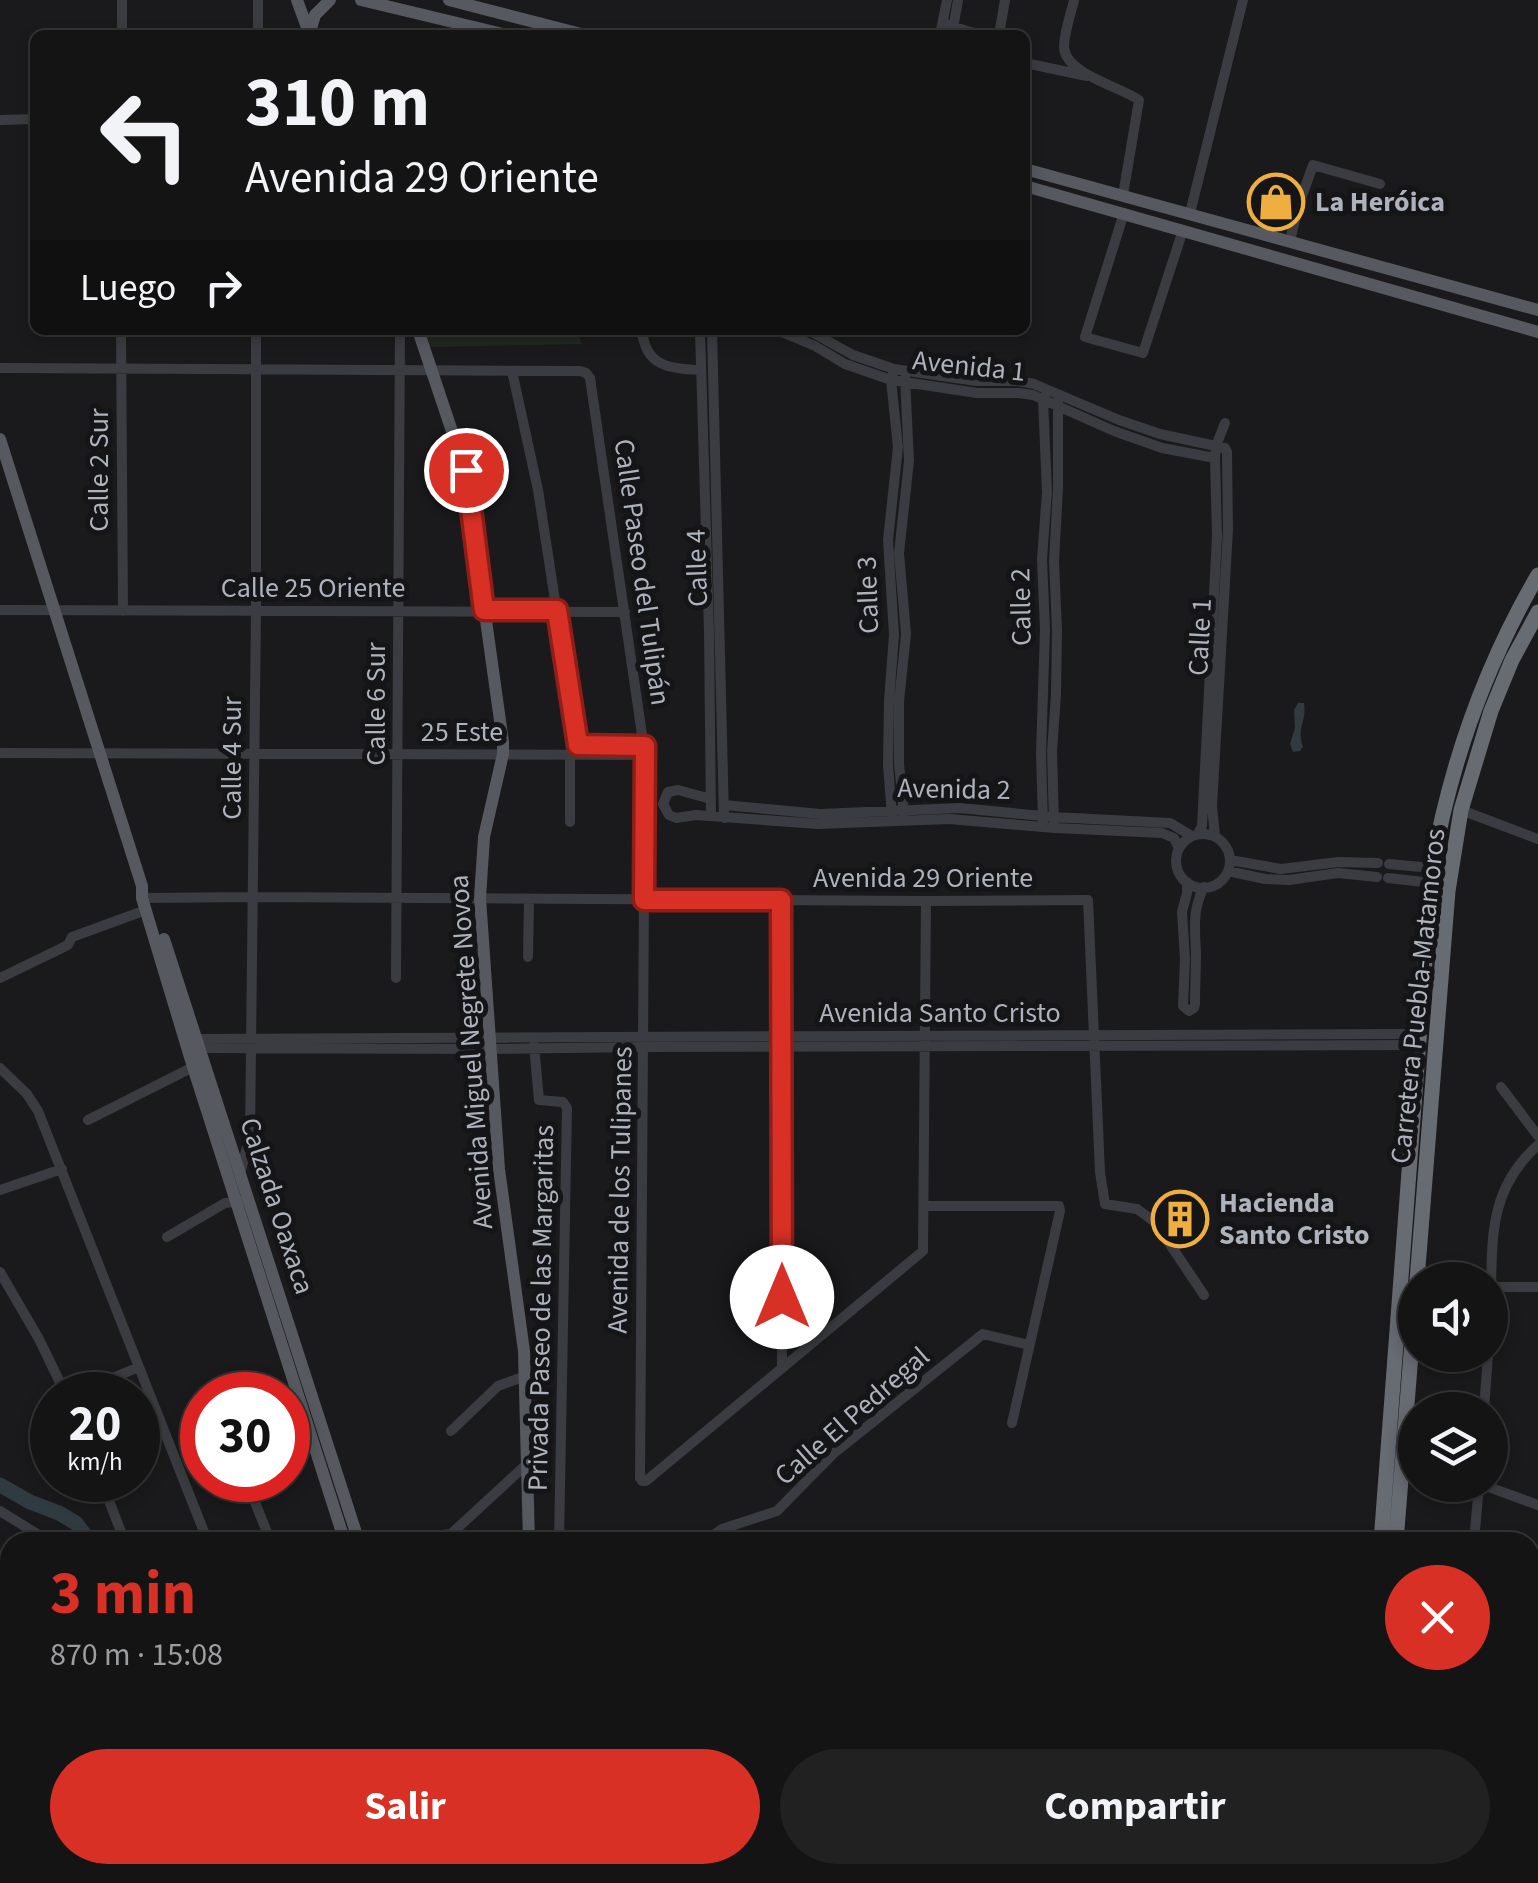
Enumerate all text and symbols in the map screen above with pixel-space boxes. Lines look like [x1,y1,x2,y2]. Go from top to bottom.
text: 310 m [245,53,430,153]
icon: left [80,70,210,200]
text: Avenida 29 Oriente [245,146,599,210]
shop icon: La Heróica [1246,172,1306,232]
place label: La Heróica [1315,182,1445,222]
icon: right [196,260,251,315]
text: Luego [80,261,176,315]
street label: Avenida 1 [911,340,1027,392]
street label: Calle 2 Sur [79,408,119,532]
pin [424,428,509,513]
street label: Calle Paseo del Tulipán [603,436,681,708]
icon: arrive [439,443,494,498]
street label: Calle 4 [676,528,718,608]
street label: Calle 3 [847,555,889,635]
street label: Calle 25 Oriente [221,568,405,608]
street label: Calle 2 [1000,568,1042,646]
street label: Calle 1 [1178,597,1222,677]
street label: Calle 6 Sur [356,642,396,766]
street label: Calle 4 Sur [212,696,252,820]
street label: 25 Este [421,712,503,752]
street label: Avenida 2 [897,768,1011,810]
street label: Carretera Puebla-Matamoros [1381,826,1455,1166]
street label: Avenida 29 Oriente [813,858,1033,898]
street label: Avenida Miguel Negrete Novoa [439,874,503,1230]
street label: Avenida Santo Cristo [819,993,1061,1033]
street label: Avenida de los Tulipanes [597,1046,643,1334]
street label: Calzada Oaxaca [230,1113,324,1299]
street label: Privada Paseo de las Margaritas [518,1125,564,1491]
place label: Hacienda Santo Cristo [1219,1183,1369,1255]
building icon: Hacienda Santo Cristo [1150,1189,1210,1249]
position arrow [730,1245,834,1349]
map controls [1398,1262,1508,1502]
button: sound [1398,1262,1508,1372]
street label: Calle El Pedregal [766,1337,938,1495]
speed limit sign: 30 [180,1372,310,1502]
text: 20 [69,1389,121,1460]
button: layers [1398,1392,1508,1502]
text: km/h [67,1444,123,1480]
text: 3 min [50,1552,196,1637]
button: close [1385,1565,1490,1670]
text: 870 m · 15:08 [50,1632,223,1678]
button: Salir [50,1749,760,1864]
button: Compartir [780,1749,1490,1864]

